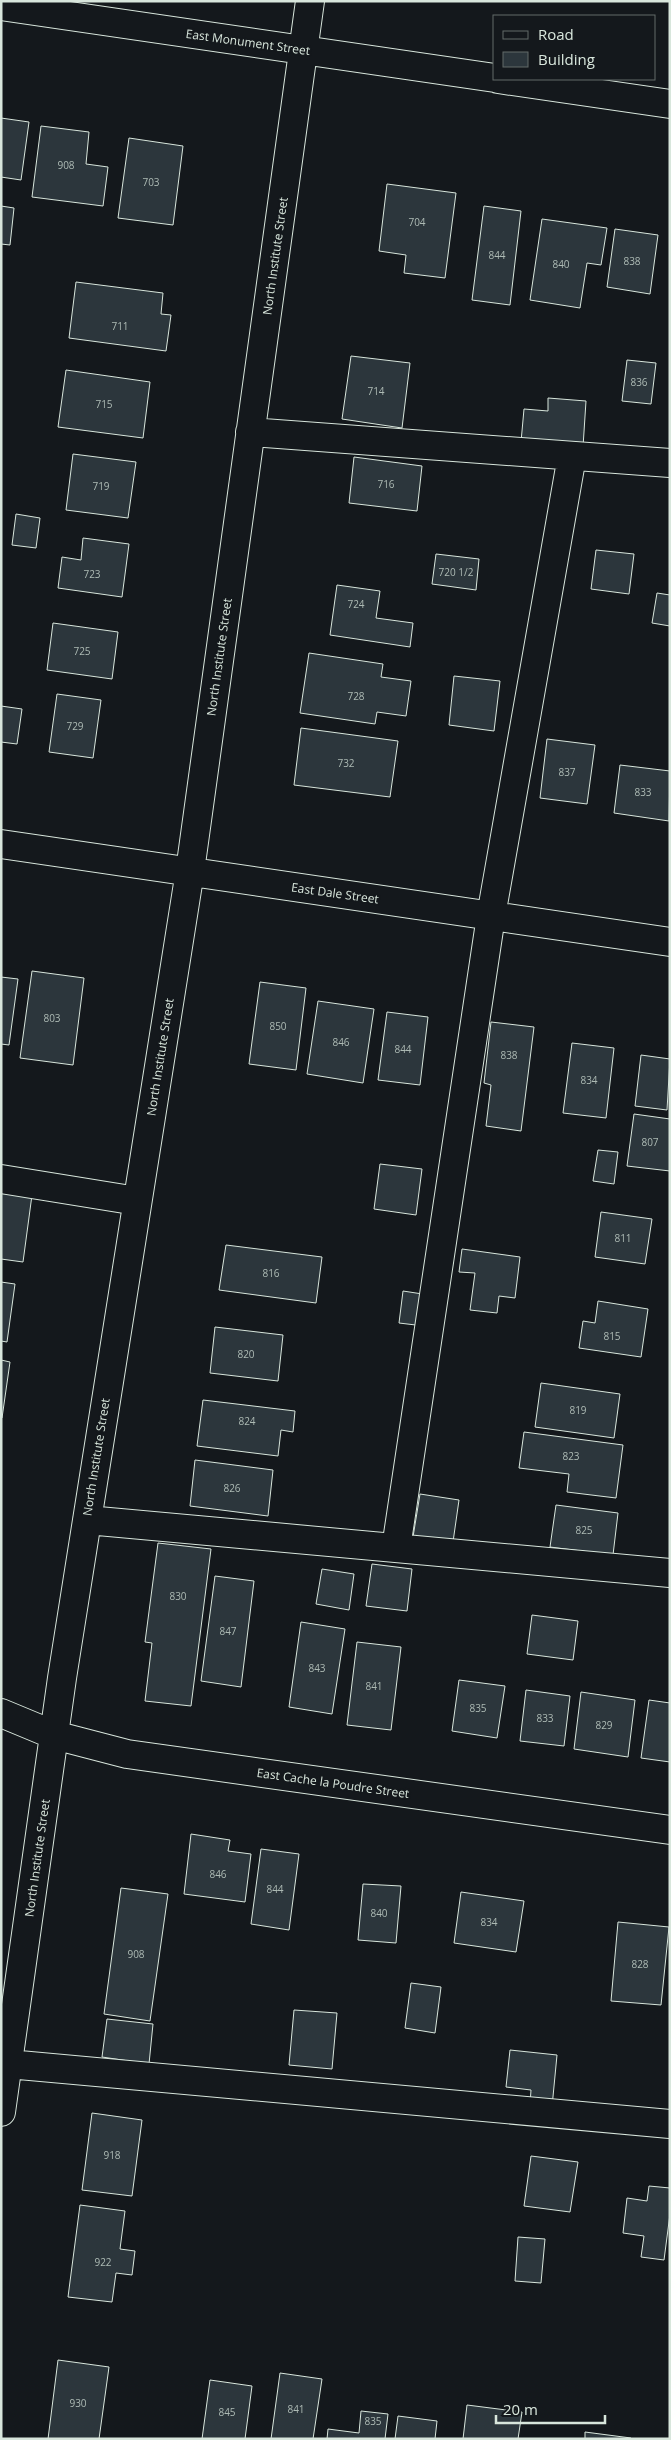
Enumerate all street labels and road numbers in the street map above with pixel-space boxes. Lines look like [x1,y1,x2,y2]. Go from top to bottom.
street label: East Monument Street [185,25,311,59]
street label: North Institute Street [258,196,292,316]
street label: North Institute Street [202,597,236,717]
street label: East Dale Street [290,878,380,908]
street label: North Institute Street [142,997,178,1117]
street label: North Institute Street [78,1397,114,1517]
street label: East Cache la Poudre Street [256,1764,410,1802]
street label: North Institute Street [20,1798,54,1918]

